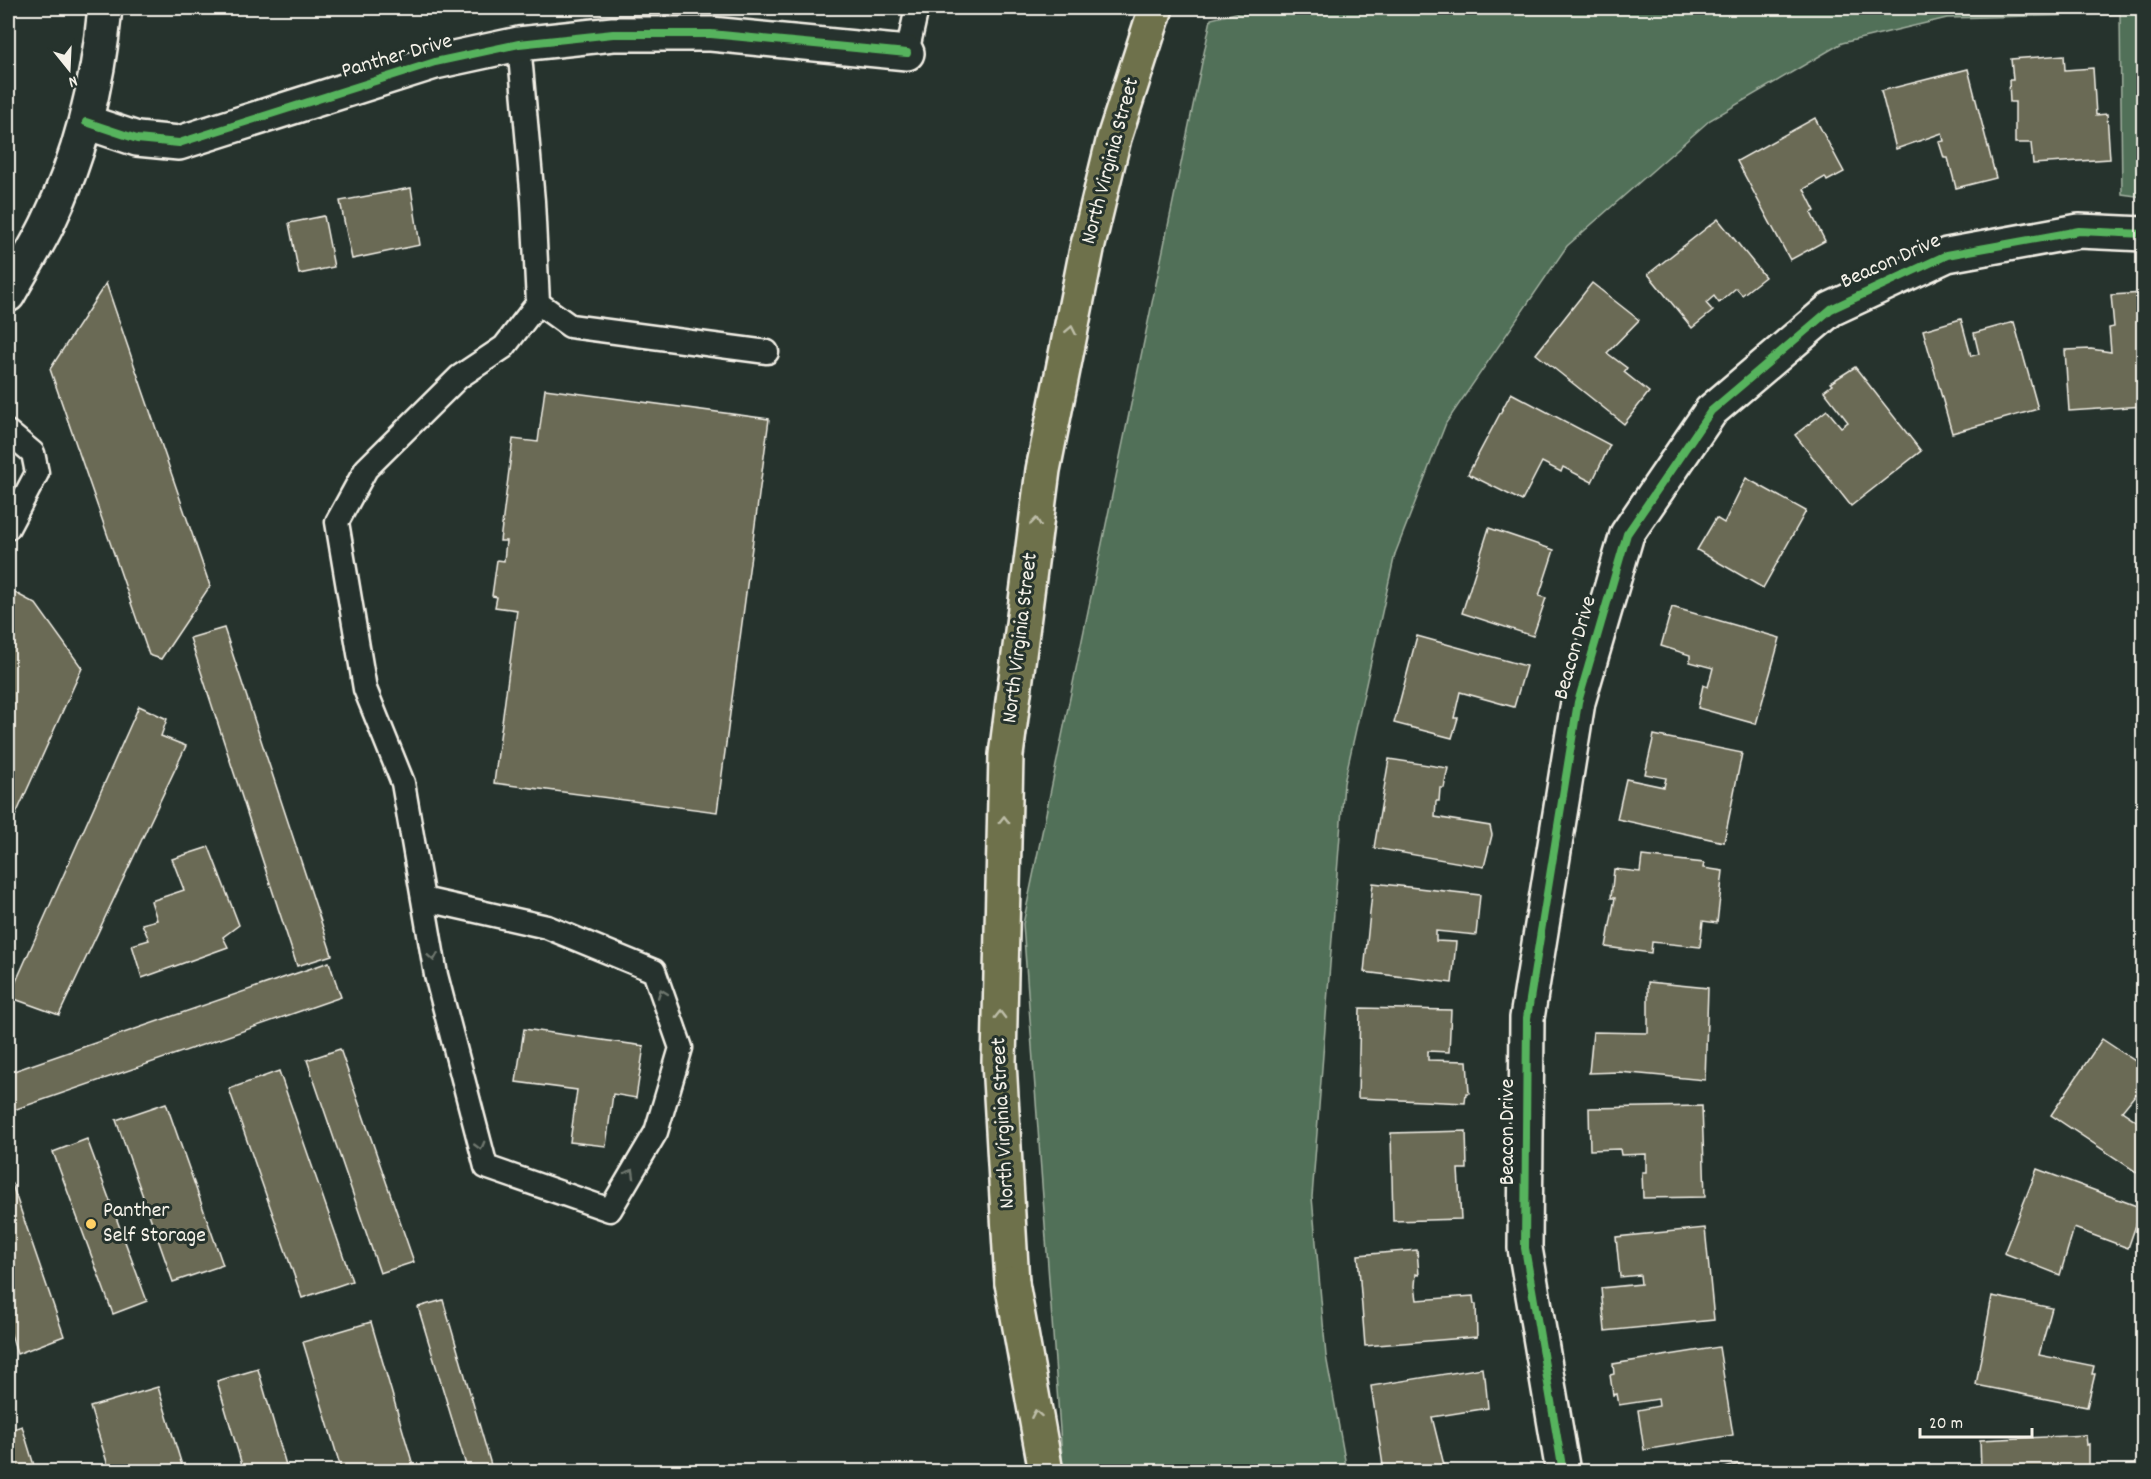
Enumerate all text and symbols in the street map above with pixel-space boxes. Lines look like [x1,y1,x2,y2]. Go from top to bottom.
street label: Panther Drive [338,26,456,88]
north arrow [39,39,99,99]
text: N [65,69,80,93]
street label: North Virginia Street [1074,74,1148,248]
street label: Beacon Drive [1836,226,1946,298]
one-way arrow [1064,325,1077,335]
one-way arrow [1030,517,1042,526]
street label: North Virginia Street [995,551,1047,725]
street label: Beacon Drive [1546,592,1606,704]
one-way arrow [998,815,1011,824]
one-way arrow [426,952,438,961]
one-way arrow [656,988,669,998]
one-way arrow [994,1010,1006,1019]
street label: North Virginia Street [984,1037,1024,1209]
street label: Beacon Drive [1493,1079,1524,1185]
one-way arrow [473,1141,486,1151]
one-way arrow [624,1169,635,1179]
place label: Panther Self Storage [103,1196,206,1252]
marker: Panther Self Storage [84,1217,98,1231]
scale bar [1920,1401,2032,1439]
one-way arrow [1030,1409,1042,1419]
text: 20 m [1929,1412,1963,1437]

